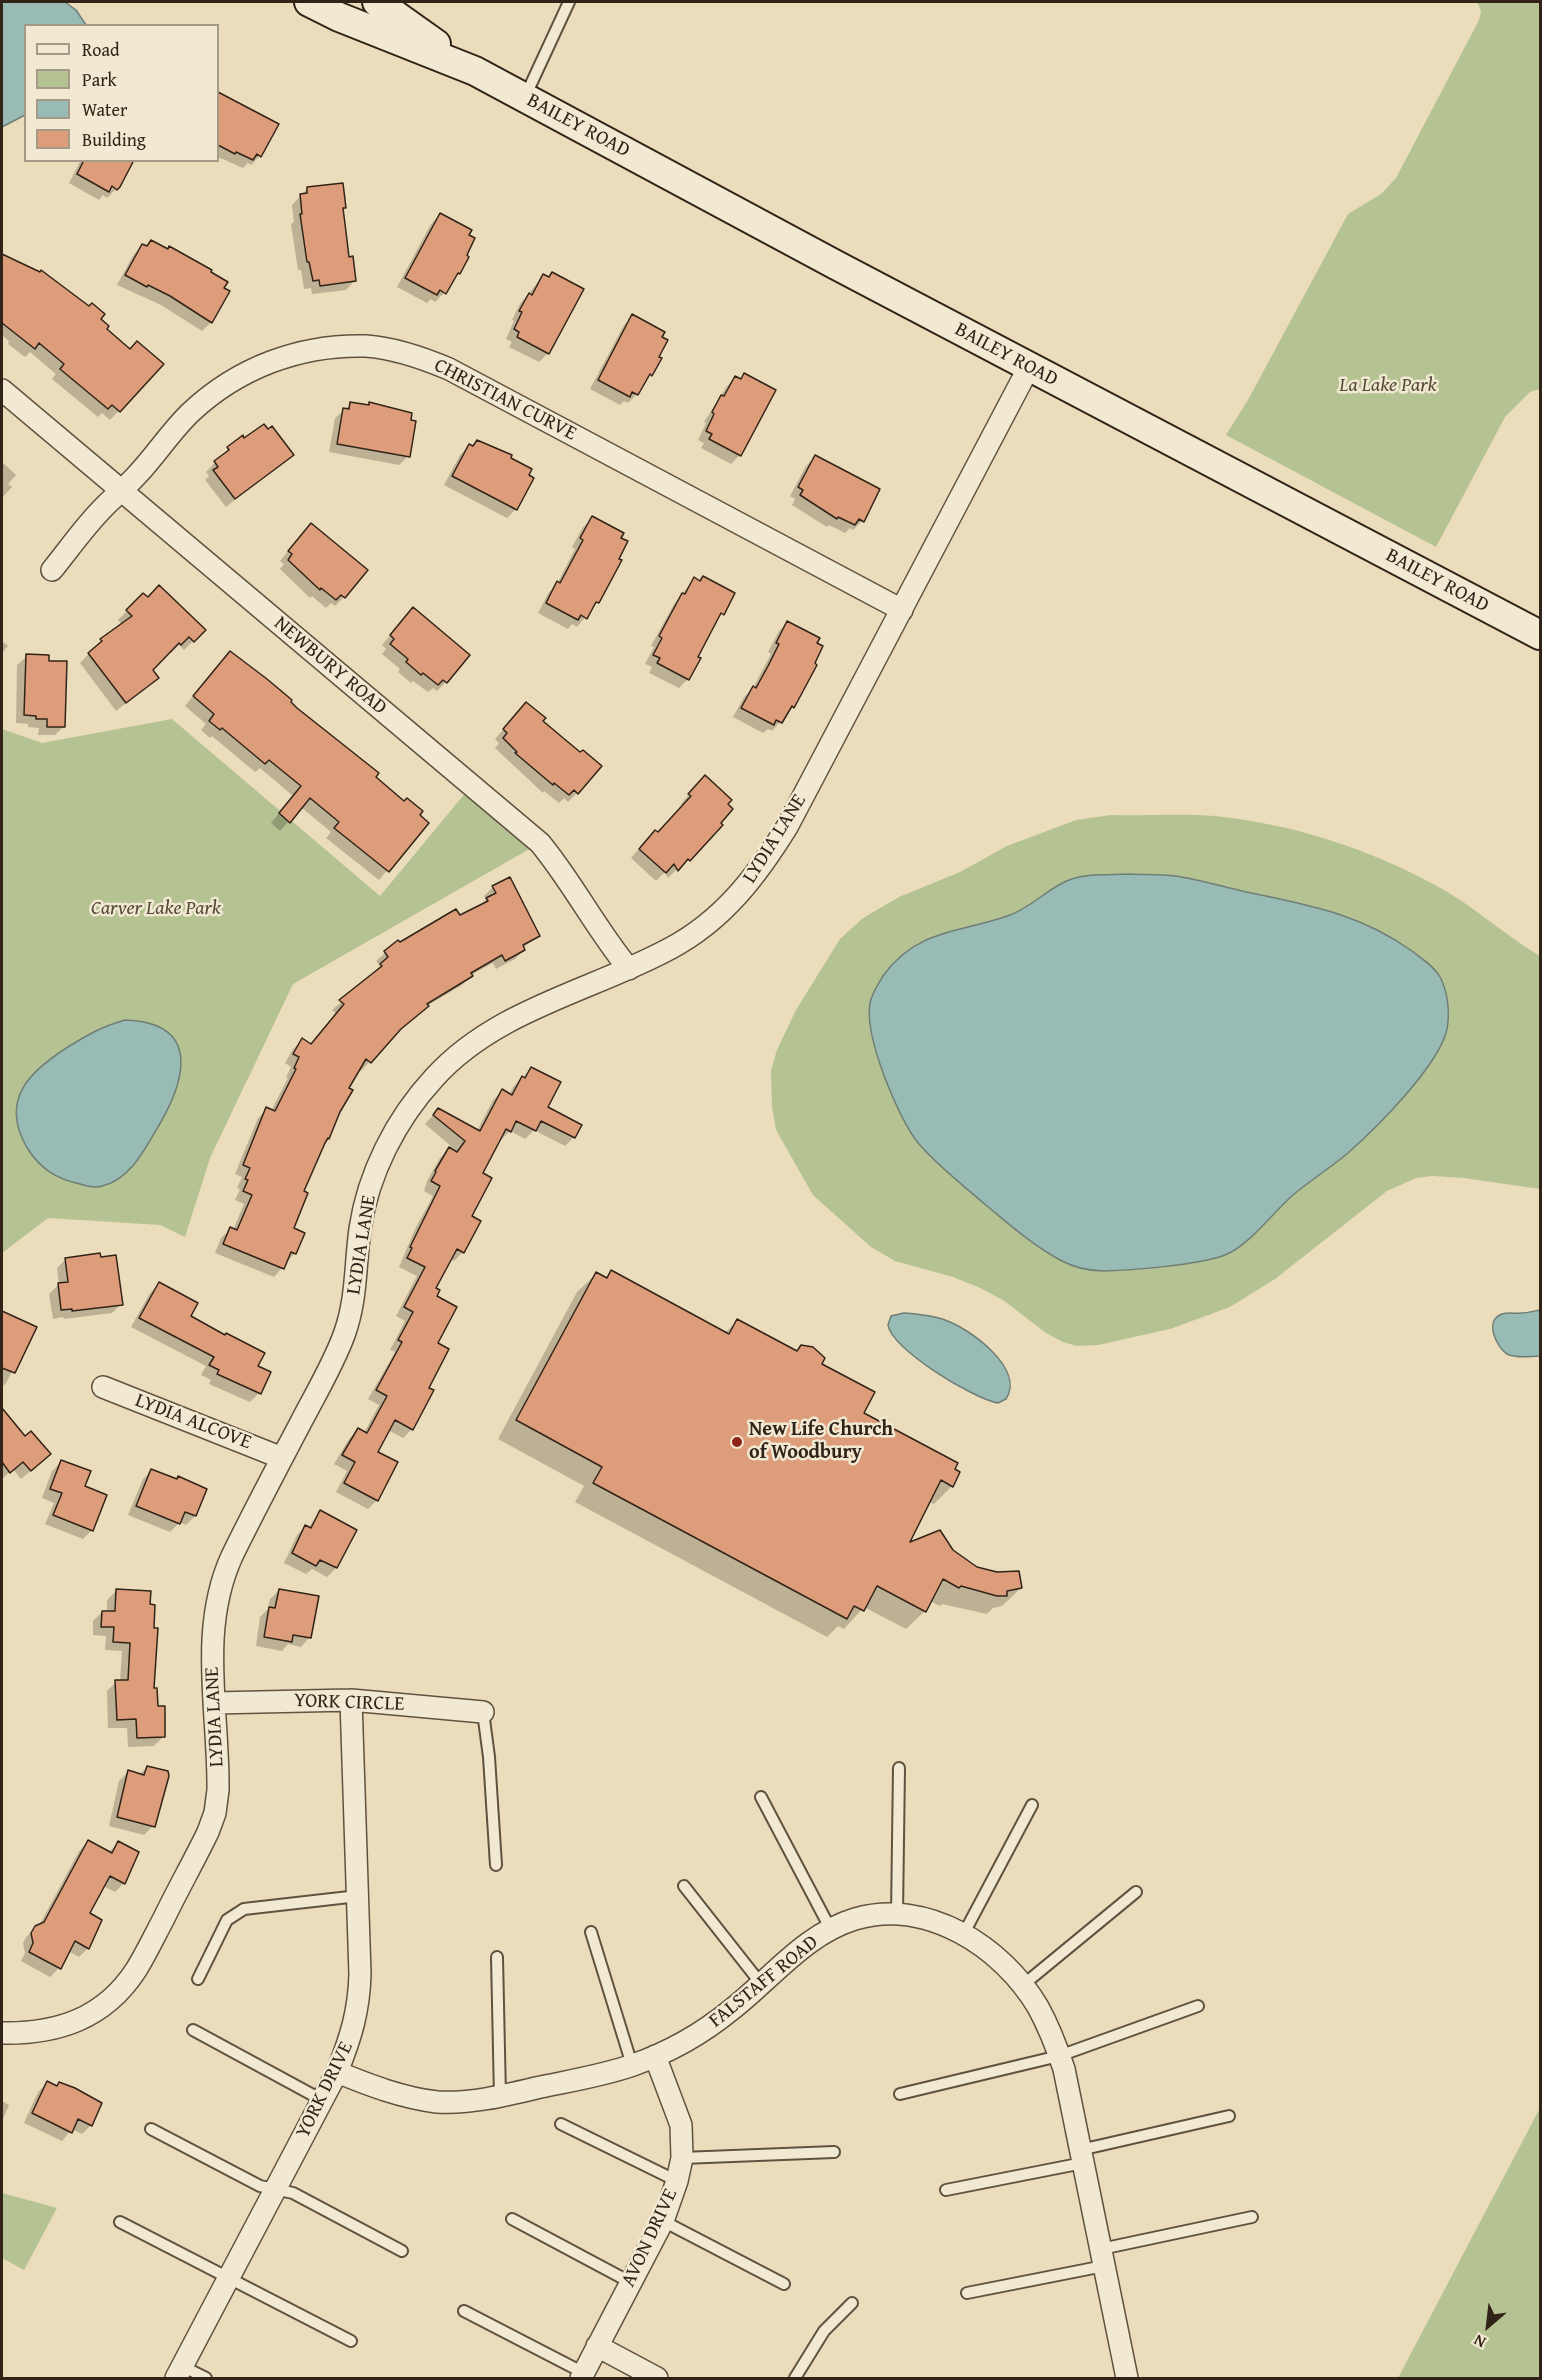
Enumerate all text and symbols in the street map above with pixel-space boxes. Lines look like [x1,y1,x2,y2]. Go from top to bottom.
legend [24,24,219,162]
text: Road [82,36,120,63]
text: Park [82,66,117,93]
street label: BAILEY ROAD [522,89,634,163]
text: Water [82,96,127,123]
text: Building [82,126,146,153]
street label: BAILEY ROAD [950,318,1062,392]
street label: CHRISTIAN CURVE [430,354,580,446]
park label: La Lake Park [1339,374,1437,398]
street label: BAILEY ROAD [1381,544,1493,618]
street label: NEWBURY ROAD [269,612,391,720]
street label: LYDIA LANE [738,790,812,888]
park label: Carver Lake Park [91,897,221,921]
street label: LYDIA LANE [342,1194,382,1296]
street label: LYDIA ALCOVE [131,1389,255,1455]
place label: New Life Church of Woodbury [749,1418,893,1465]
marker: New Life Church of Woodbury [730,1435,744,1449]
street label: LYDIA LANE [200,1666,230,1768]
street label: YORK CIRCLE [293,1689,405,1717]
street label: FALSTAFF ROAD [705,1931,823,2033]
street label: YORK DRIVE [291,2038,359,2142]
street label: AVON DRIVE [617,2185,683,2291]
north arrow [1458,2296,1518,2356]
text: N [1469,2329,1490,2355]

